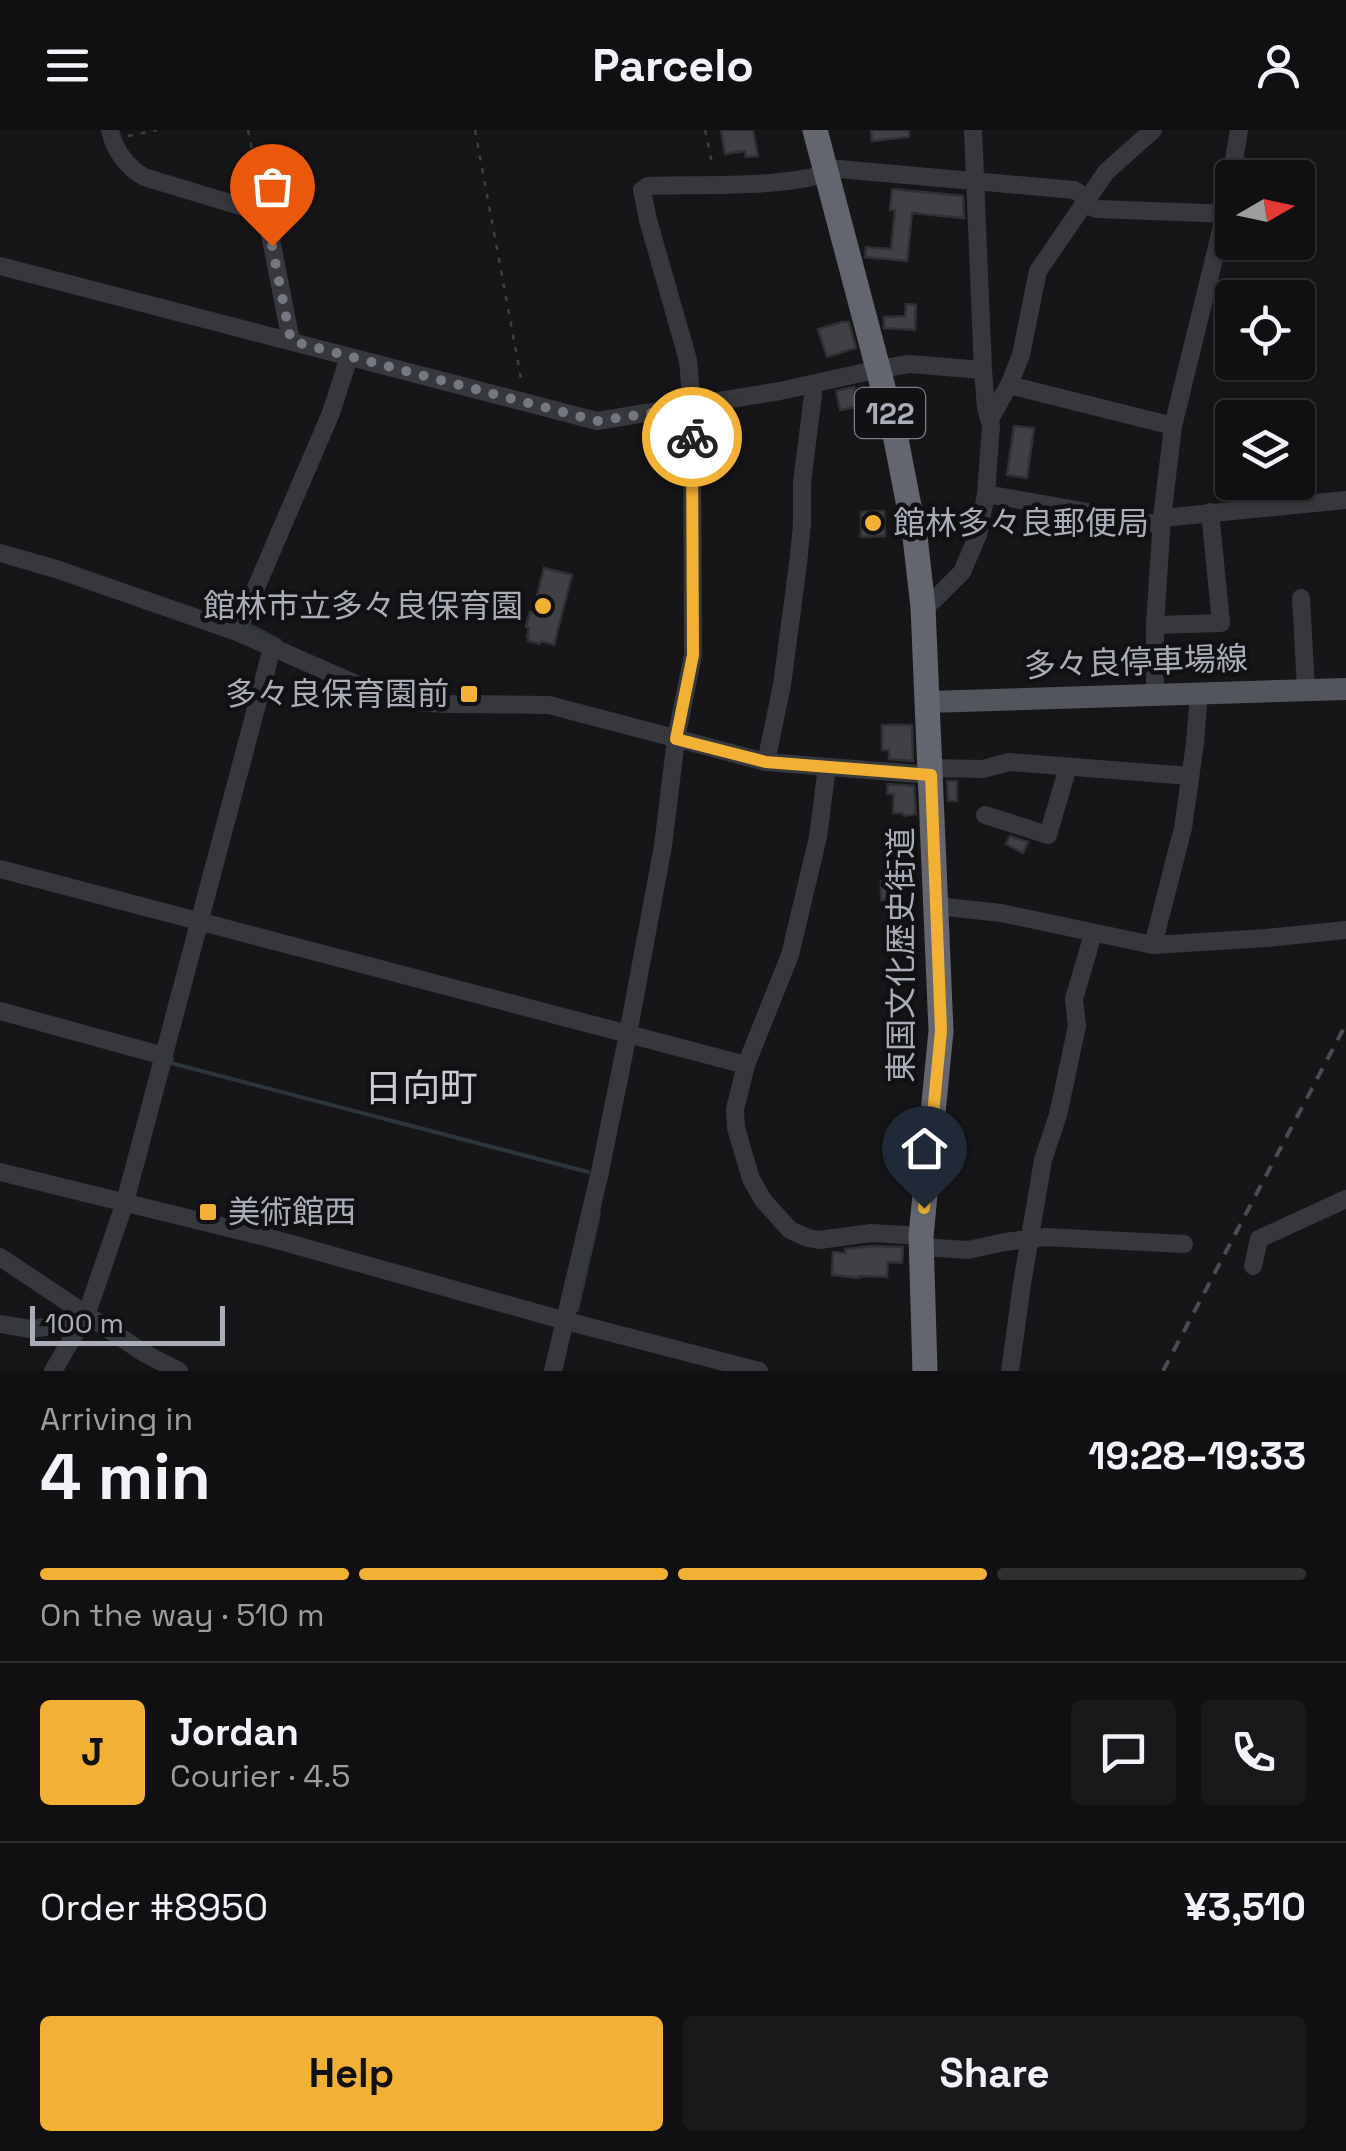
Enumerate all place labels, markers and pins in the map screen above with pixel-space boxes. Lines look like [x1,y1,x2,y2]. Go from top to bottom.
pin [230,144,315,247]
place label: 館林多々良郵便局 [893,503,1149,543]
marker: 館林多々良郵便局 [862,512,884,534]
place label: 館林市立多々良保育園 [203,586,523,626]
marker: 館林市立多々良保育園 [532,595,554,617]
place label: 多々良保育園前 [225,674,449,714]
marker: 多々良保育園前 [458,683,480,705]
pin [882,1106,967,1209]
place label: 美術館西 [228,1192,356,1232]
marker: 美術館西 [197,1201,219,1223]

